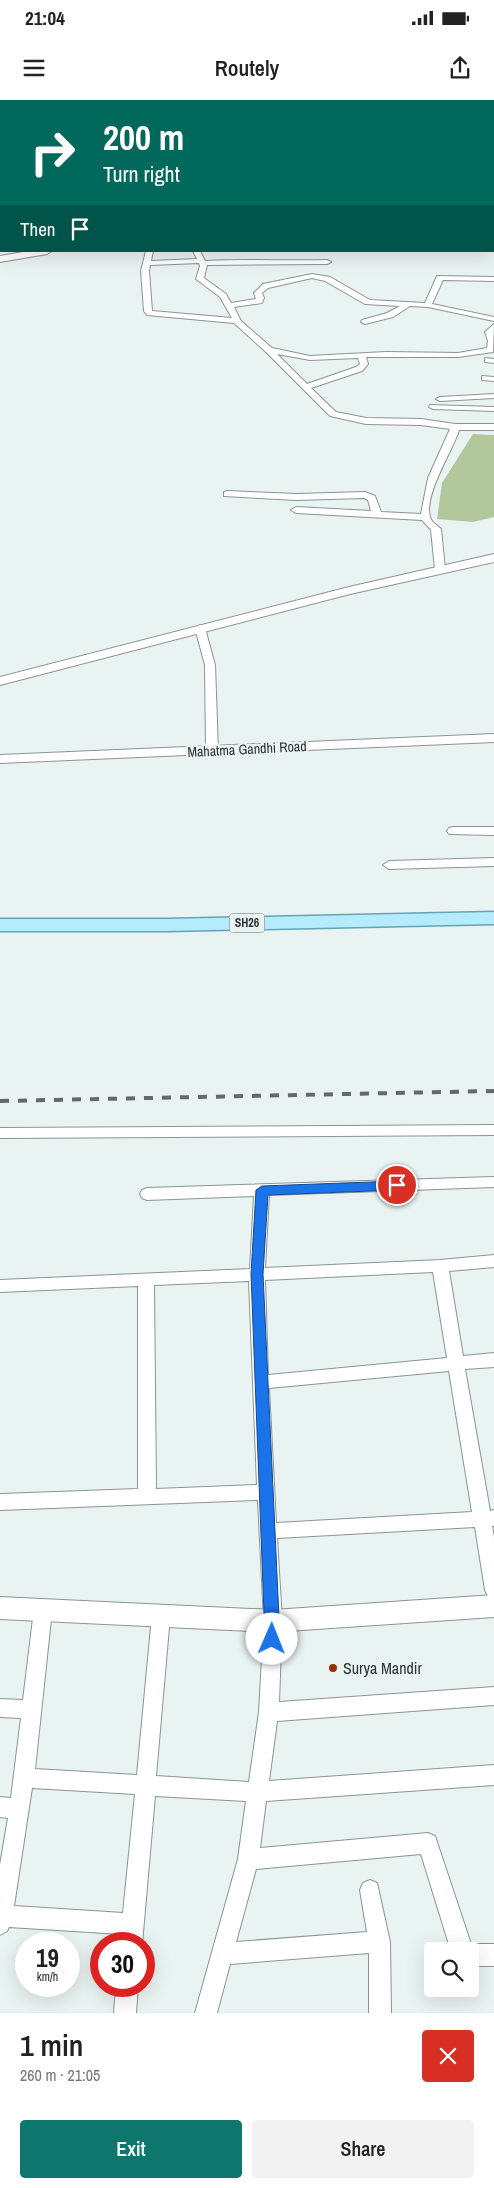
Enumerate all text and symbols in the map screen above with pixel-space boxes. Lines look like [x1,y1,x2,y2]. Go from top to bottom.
text: 21:04 [25,5,65,31]
text: Routely [215,53,279,83]
icon: menu [20,54,48,82]
icon: share [446,54,474,82]
text: 200 m [103,114,184,161]
icon: right [20,120,85,185]
text: Turn right [103,159,180,189]
icon: arrive [66,215,94,243]
text: Then [20,216,56,242]
street label: Mahatma Gandhi Road [187,737,307,761]
road number: SH26 [230,914,264,932]
pin [376,1164,418,1206]
icon: arrive [383,1171,411,1199]
position arrow [245,1612,297,1664]
place label: Surya Mandir [343,1657,422,1679]
marker: Surya Mandir [327,1662,339,1674]
speed limit sign: 30 [90,1932,155,1997]
text: 19 [36,1941,59,1975]
map controls [424,1942,479,1997]
button: search [424,1942,479,1997]
text: km/h [37,1969,58,1985]
text: 1 min [20,2025,83,2065]
button: close [422,2030,474,2082]
text: 260 m · 21:05 [20,2064,100,2086]
button: Exit [20,2120,242,2178]
button: Share [252,2120,474,2178]

